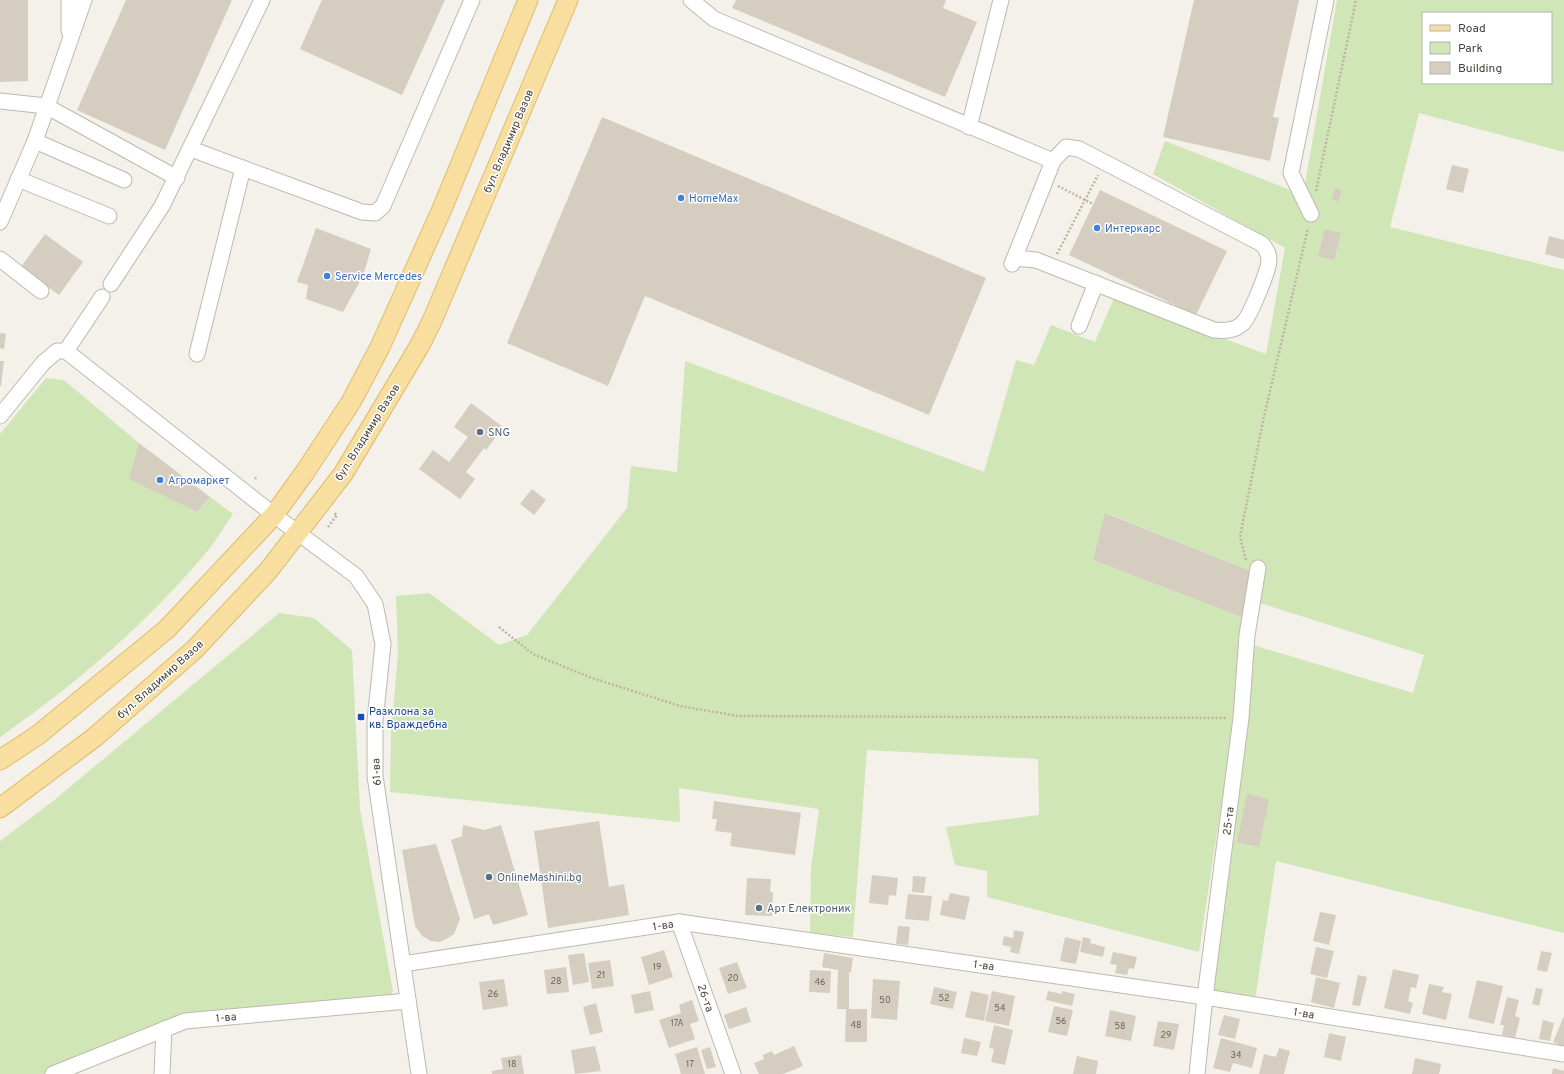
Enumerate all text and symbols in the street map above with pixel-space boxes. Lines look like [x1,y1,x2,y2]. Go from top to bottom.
legend [1422,12,1552,84]
text: Road [1458,21,1486,37]
text: Park [1458,41,1483,57]
text: Building [1458,61,1502,77]
street label: бул. Владимир Вазов [481,87,537,195]
place label: HomeMax [689,192,739,206]
marker: HomeMax [676,193,686,203]
place label: Интеркарс [1105,222,1161,236]
marker: Интеркарс [1092,223,1102,233]
place label: Service Mercedes [335,270,422,284]
marker: Service Mercedes [322,271,332,281]
street label: бул. Владимир Вазов [332,382,403,484]
place label: SNG [488,426,510,440]
marker: SNG [475,427,485,437]
place label: Агромаркет [168,474,229,488]
marker: Агромаркет [155,475,165,485]
street label: бул. Владимир Вазов [115,637,207,722]
place label: Разклона за кв. Враждебна [369,705,448,732]
marker: Разклона за кв. Враждебна [356,712,366,722]
street label: 61-ва [369,758,385,786]
street label: 25-та [1220,806,1238,836]
place label: ОnlineMashini.bg [497,871,582,885]
marker: ОnlineMashini.bg [484,872,494,882]
place label: Арт Електроник [767,902,851,916]
marker: Арт Електроник [754,903,764,913]
street label: 1-ва [652,917,675,935]
street label: 1-ва [973,958,995,974]
house number: 19 [653,962,661,973]
house number: 21 [597,970,605,981]
house number: 20 [727,973,739,984]
house number: 28 [550,976,562,987]
house number: 46 [815,977,825,988]
street label: 26-та [694,983,716,1014]
house number: 26 [488,989,498,1000]
house number: 52 [938,993,950,1004]
house number: 50 [879,995,891,1006]
house number: 54 [994,1003,1006,1014]
street label: 1-ва [1292,1005,1315,1023]
street label: 1-ва [215,1010,237,1026]
house number: 56 [1056,1016,1066,1027]
house number: 17А [670,1018,684,1029]
house number: 48 [850,1020,862,1031]
house number: 58 [1114,1021,1126,1032]
house number: 29 [1161,1030,1171,1041]
house number: 34 [1230,1050,1242,1061]
house number: 18 [508,1059,516,1070]
house number: 17 [686,1059,694,1070]

